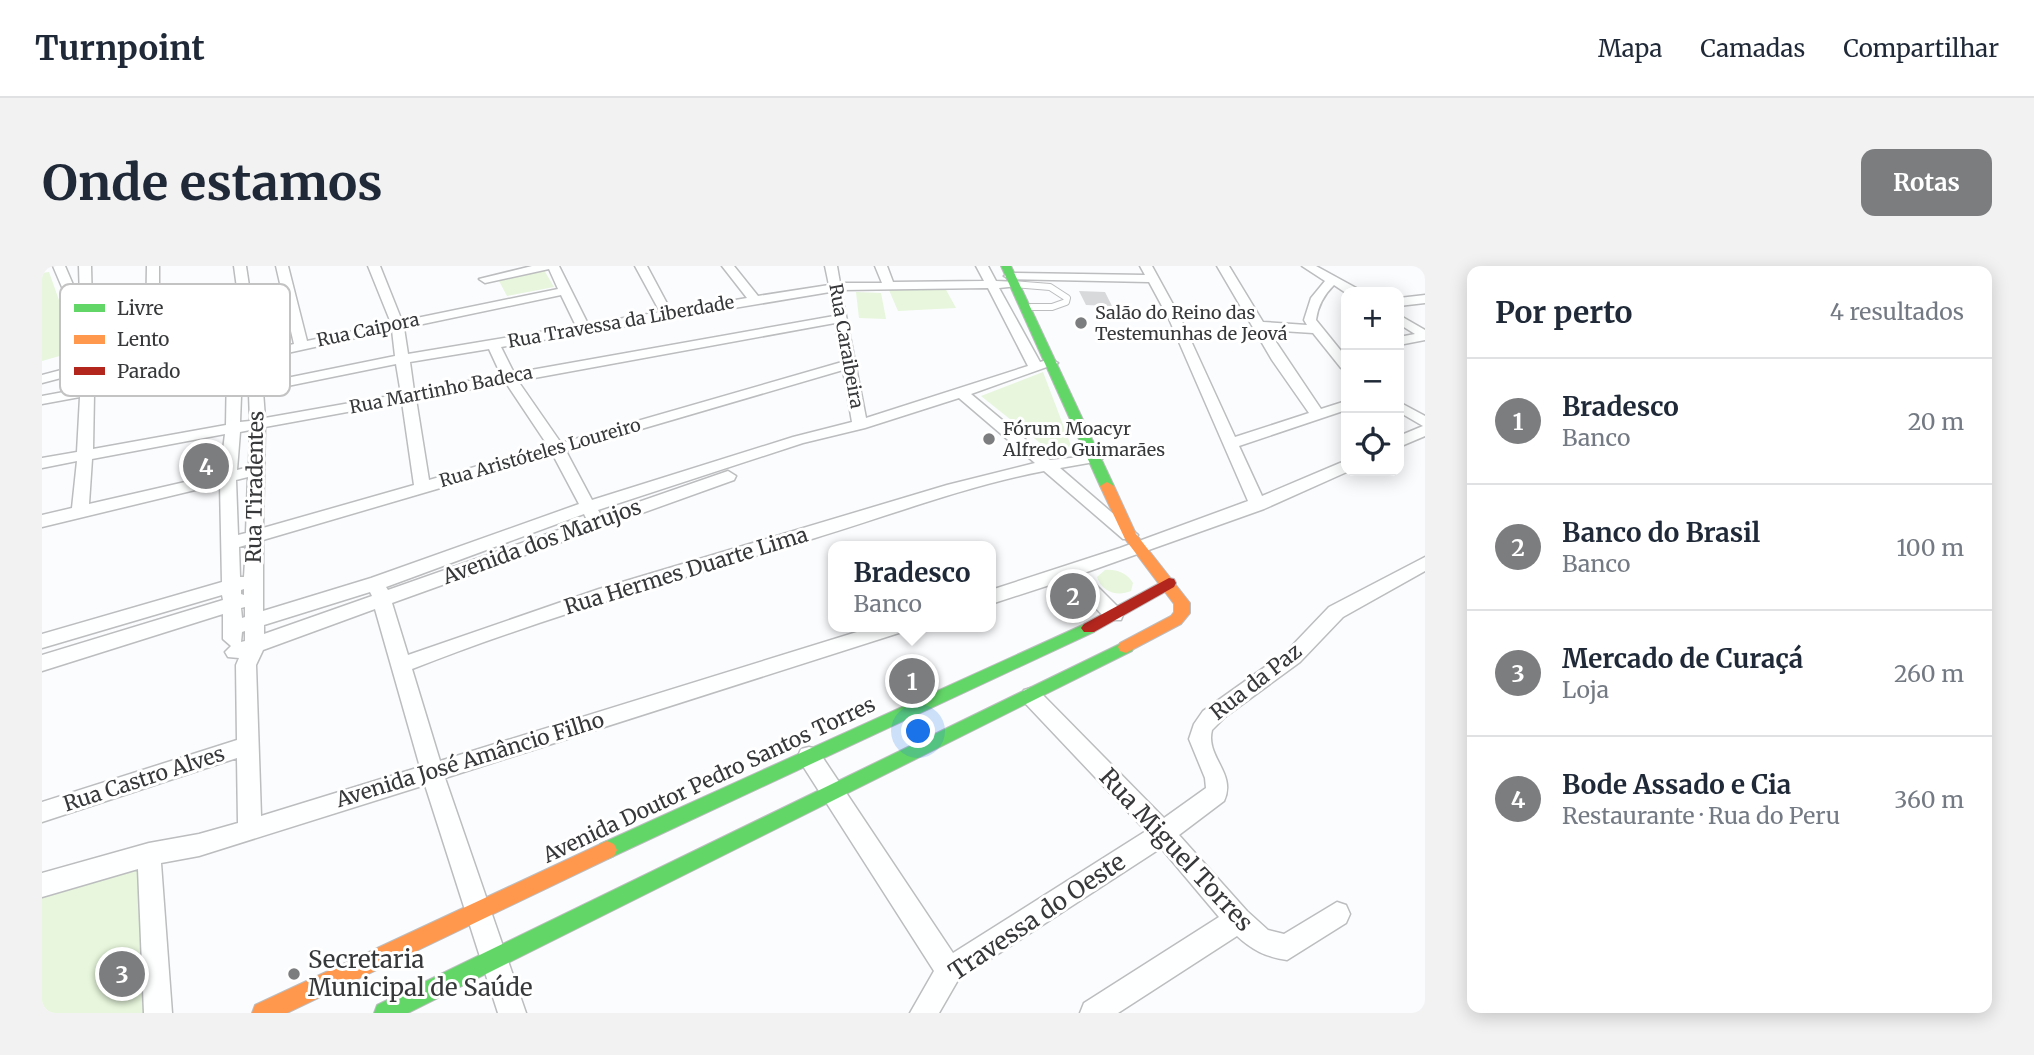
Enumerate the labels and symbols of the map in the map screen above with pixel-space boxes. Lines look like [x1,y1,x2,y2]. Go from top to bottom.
street label: Rua Caraibeira [824,282,869,410]
legend [60,284,290,396]
street label: Rua Travessa da Liberdade [506,290,736,353]
text: Livre [117,296,163,320]
place label: Salão do Reino das Testemunhas de Jeová [1095,301,1288,345]
street label: Rua Caipora [315,307,422,352]
marker: Salão do Reino das Testemunhas de Jeová [1073,315,1089,331]
text: Lento [117,327,169,351]
text: Parado [117,359,180,383]
street label: Rua Martinho Badeca [347,360,535,419]
street label: Rua Tiradentes [240,411,269,563]
street label: Rua Aristóteles Loureiro [437,413,643,492]
place label: Fórum Moacyr Alfredo Guimarães [1002,417,1165,461]
marker: Fórum Moacyr Alfredo Guimarães [981,431,997,447]
pin: 4 [183,440,229,492]
street label: Avenida dos Marujos [438,493,645,590]
street label: Rua Hermes Duarte Lima [561,521,811,620]
pin: 2 [1050,570,1096,622]
street label: Rua da Paz [1205,638,1307,726]
pin: 1 [889,655,935,707]
street label: Avenida Doutor Pedro Santos Torres [537,690,879,869]
street label: Avenida José Amâncio Filho [332,706,607,813]
your location [901,714,935,748]
street label: Rua Castro Alves [60,740,228,817]
street label: Rua Miguel Torres [1093,762,1260,938]
street label: Travessa do Oeste [942,846,1131,987]
place label: Secretaria Municipal de Saúde [308,944,533,1003]
pin: 3 [99,948,145,1000]
marker: Secretaria Municipal de Saúde [286,966,302,982]

